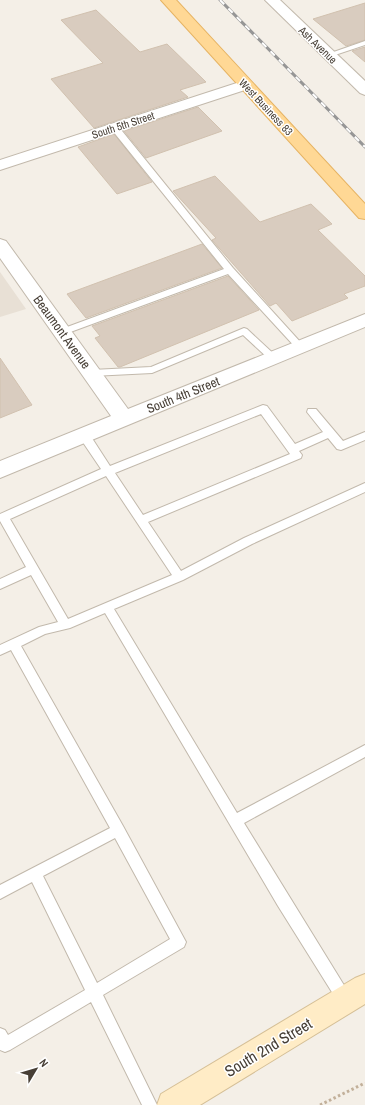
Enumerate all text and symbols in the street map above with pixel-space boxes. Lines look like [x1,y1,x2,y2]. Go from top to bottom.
street label: Ash Avenue [295,23,340,67]
street label: West Business 83 [236,76,296,138]
street label: South 5th Street [90,108,157,142]
street label: Beaumont Avenue [30,292,94,372]
street label: South 4th Street [144,373,222,417]
street label: South 2nd Street [220,1012,316,1082]
north arrow [16,1049,56,1089]
text: N [36,1056,51,1070]

